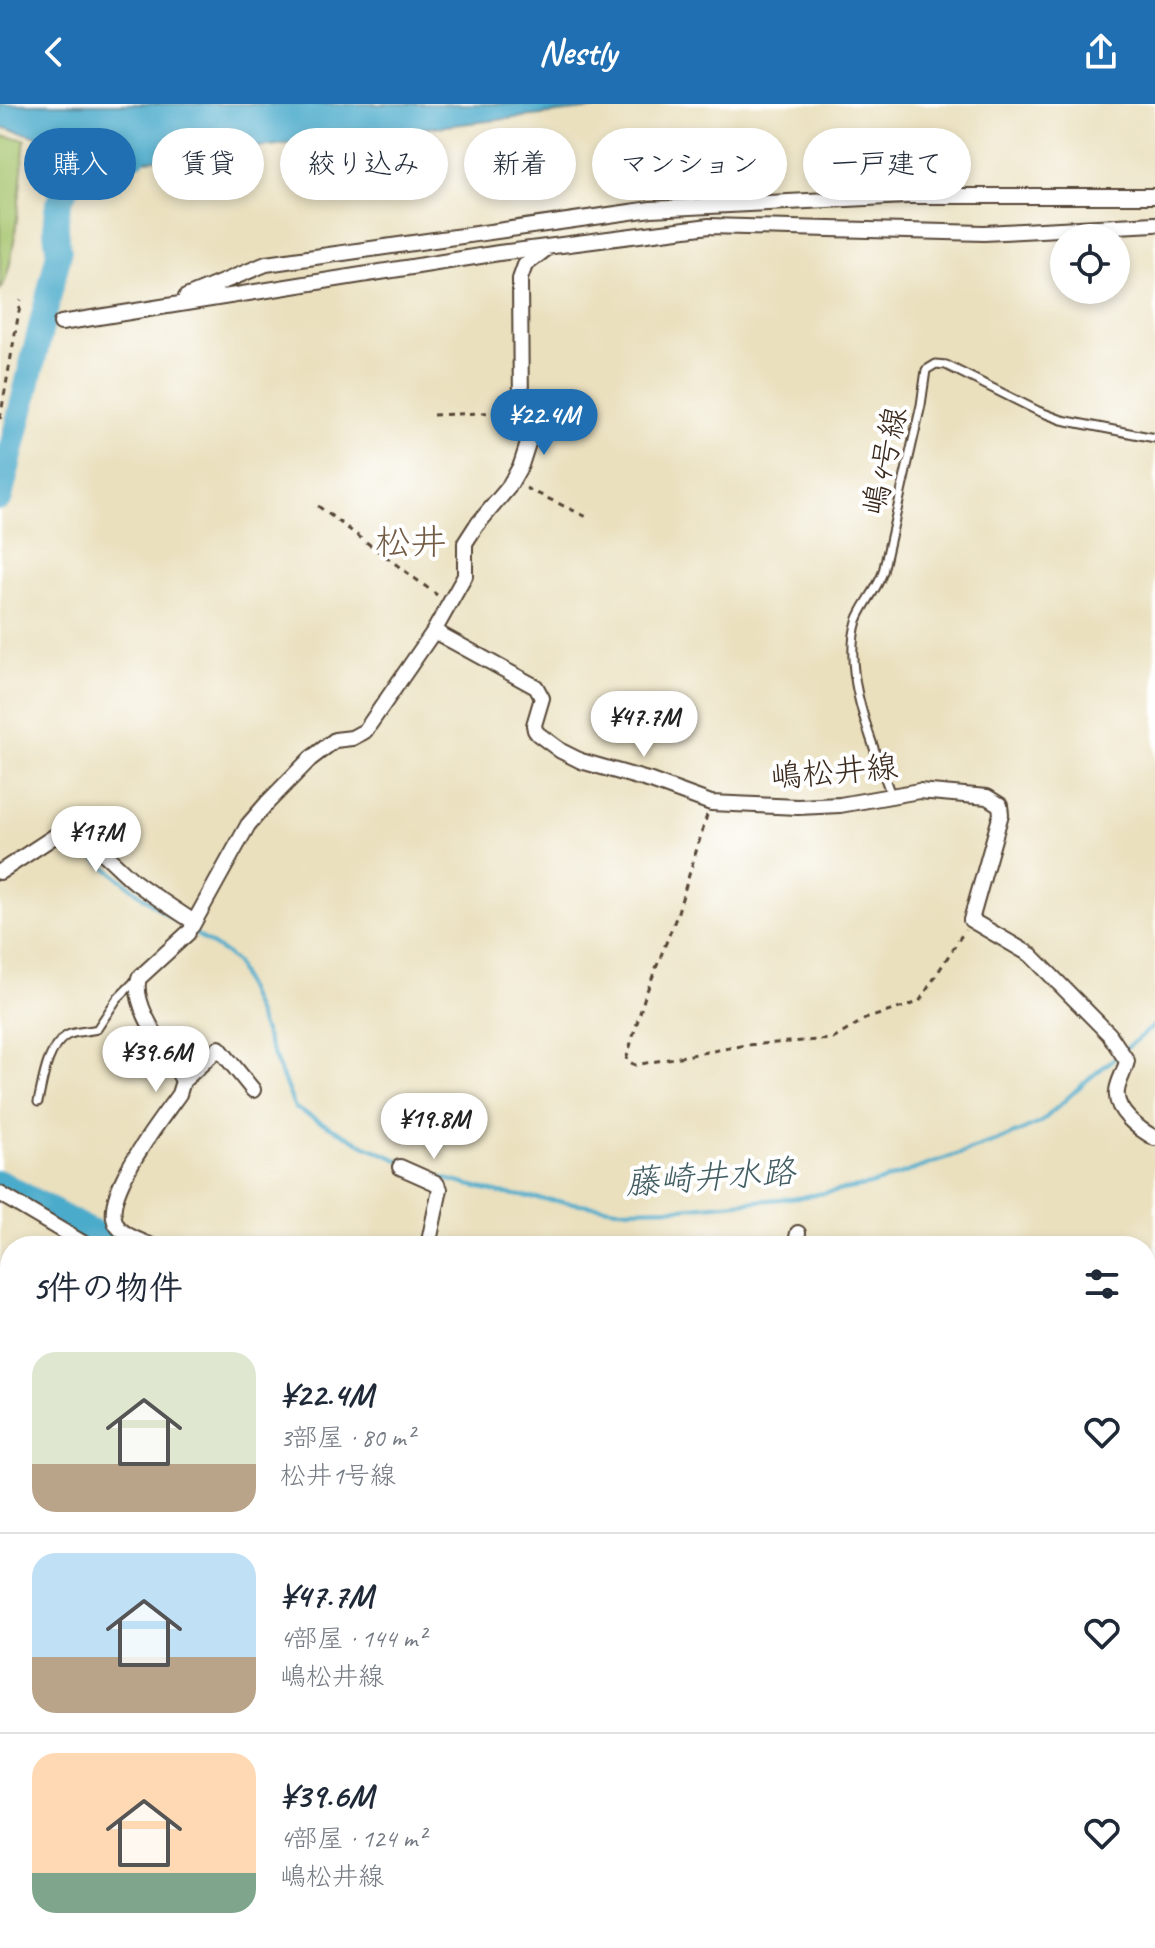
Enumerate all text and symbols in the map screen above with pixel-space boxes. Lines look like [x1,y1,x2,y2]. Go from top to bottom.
text: Nestly [539,29,616,75]
icon: back [32,30,76,74]
icon: share [1079,30,1123,74]
chip: 購入 [24,128,136,200]
chip: 賃貸 [152,128,264,200]
chip: 絞り込み [280,128,448,200]
chip: 新着 [464,128,576,200]
chip: マンション [592,128,787,200]
chip: 一戸建て [803,128,971,200]
map controls [1050,224,1130,304]
button: locate [1050,224,1130,304]
pin: ¥22.4M [479,389,609,457]
text: ¥22.4M [509,398,579,431]
street label: 嶋4号線 [853,403,916,519]
district label: 松井 [375,519,447,565]
pin: ¥47.7M [579,691,709,759]
text: ¥47.7M [609,700,679,733]
street label: 嶋松井線 [768,745,900,797]
pin: ¥17M [49,806,143,874]
text: ¥17M [69,815,123,848]
pin: ¥39.6M [91,1026,221,1094]
text: ¥39.6M [120,1035,192,1068]
pin: ¥19.8M [369,1093,499,1161]
text: ¥19.8M [399,1102,469,1135]
water label: 藤崎井水路 [624,1149,798,1204]
icon: filters [1080,1262,1124,1306]
text: 5件の物件 [32,1266,183,1309]
text: ¥22.4M [280,1373,373,1416]
icon: home [96,1384,192,1480]
icon: heart [1080,1410,1124,1454]
text: 3部屋 · 80 m² [280,1421,414,1454]
text: 松井1号線 [280,1459,396,1492]
text: ¥47.7M [280,1574,372,1617]
icon: home [96,1585,192,1681]
icon: heart [1080,1611,1124,1655]
text: 4部屋 · 144 m² [280,1622,425,1655]
text: 嶋松井線 [280,1660,384,1693]
text: ¥39.6M [280,1774,373,1817]
icon: home [96,1785,192,1881]
icon: heart [1080,1811,1124,1855]
text: 4部屋 · 124 m² [280,1822,425,1855]
text: 嶋松井線 [280,1860,384,1893]

